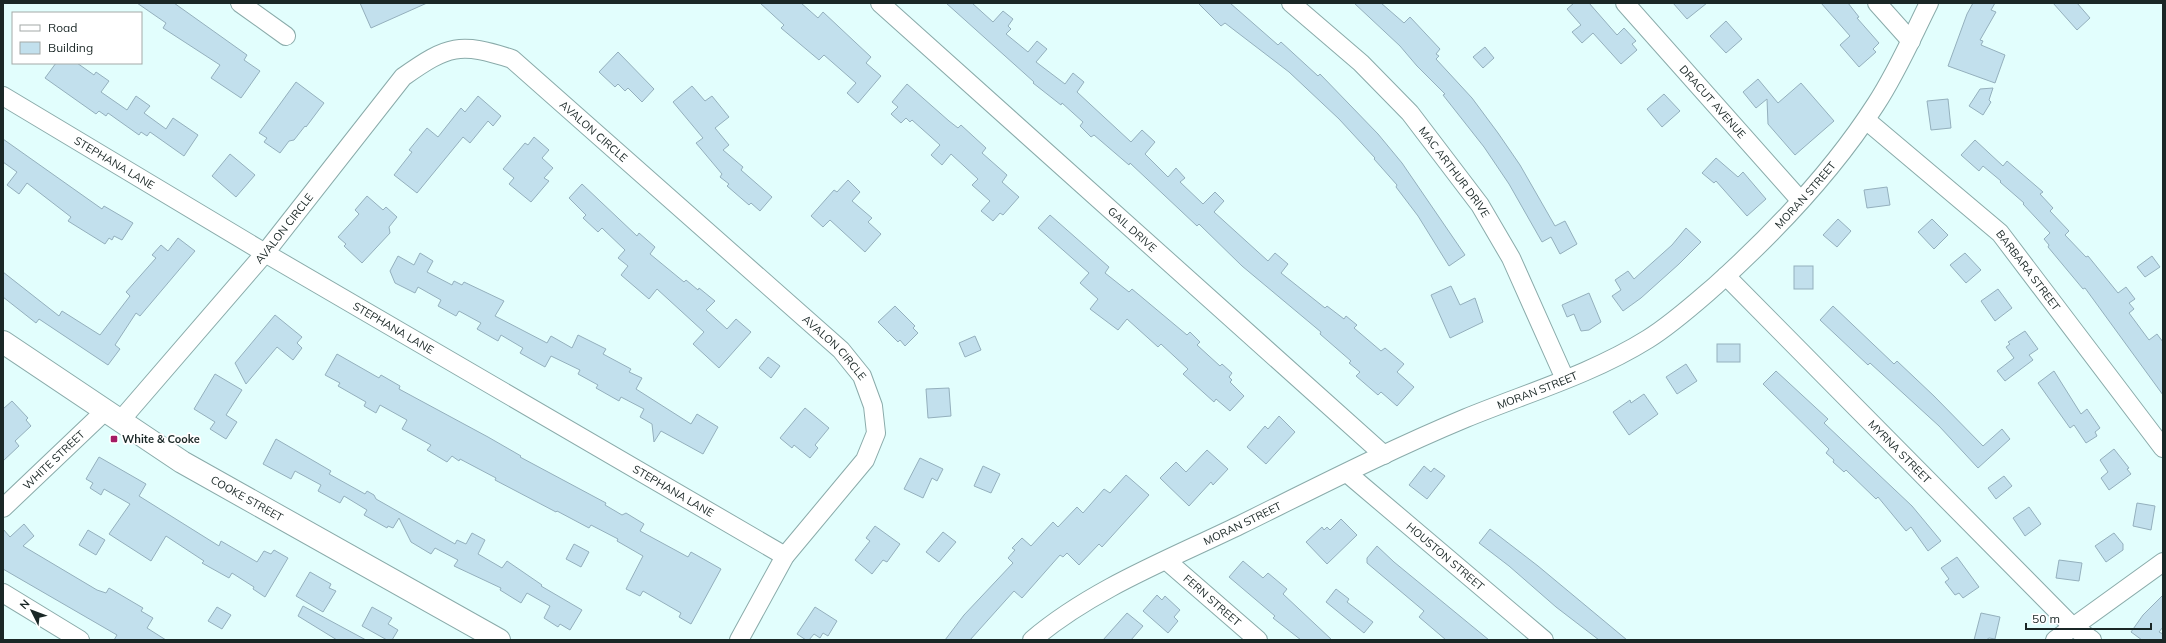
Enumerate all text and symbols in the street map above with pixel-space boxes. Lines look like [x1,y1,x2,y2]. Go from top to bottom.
legend [12,12,142,64]
text: Road [48,20,77,35]
text: Building [48,40,93,55]
street label: DRACUT AVENUE [1677,62,1749,141]
street label: AVALON CIRCLE [557,97,630,165]
street label: MAC ARTHUR DRIVE [1416,124,1493,220]
street label: STEPHANA LANE [72,133,157,192]
street label: MORAN STREET [1772,158,1839,232]
street label: AVALON CIRCLE [252,190,316,267]
street label: GAIL DRIVE [1105,204,1160,255]
street label: BARBARA STREET [1993,227,2063,314]
street label: STEPHANA LANE [350,299,436,357]
street label: AVALON CIRCLE [799,312,869,383]
street label: MORAN STREET [1495,368,1580,412]
street label: MYRNA STREET [1865,417,1934,487]
street label: WHITE STREET [20,427,88,492]
place label: White & Cooke [122,432,200,446]
marker: White & Cooke [109,434,119,444]
street label: STEPHANA LANE [630,462,716,520]
street label: COOKE STREET [208,473,286,525]
street label: MORAN STREET [1201,499,1284,548]
street label: HOUSTON STREET [1404,519,1488,594]
street label: FERN STREET [1181,572,1244,629]
north arrow [12,591,52,631]
text: N [17,597,33,612]
scale bar [2026,605,2151,631]
text: 50 m [2032,611,2060,626]

